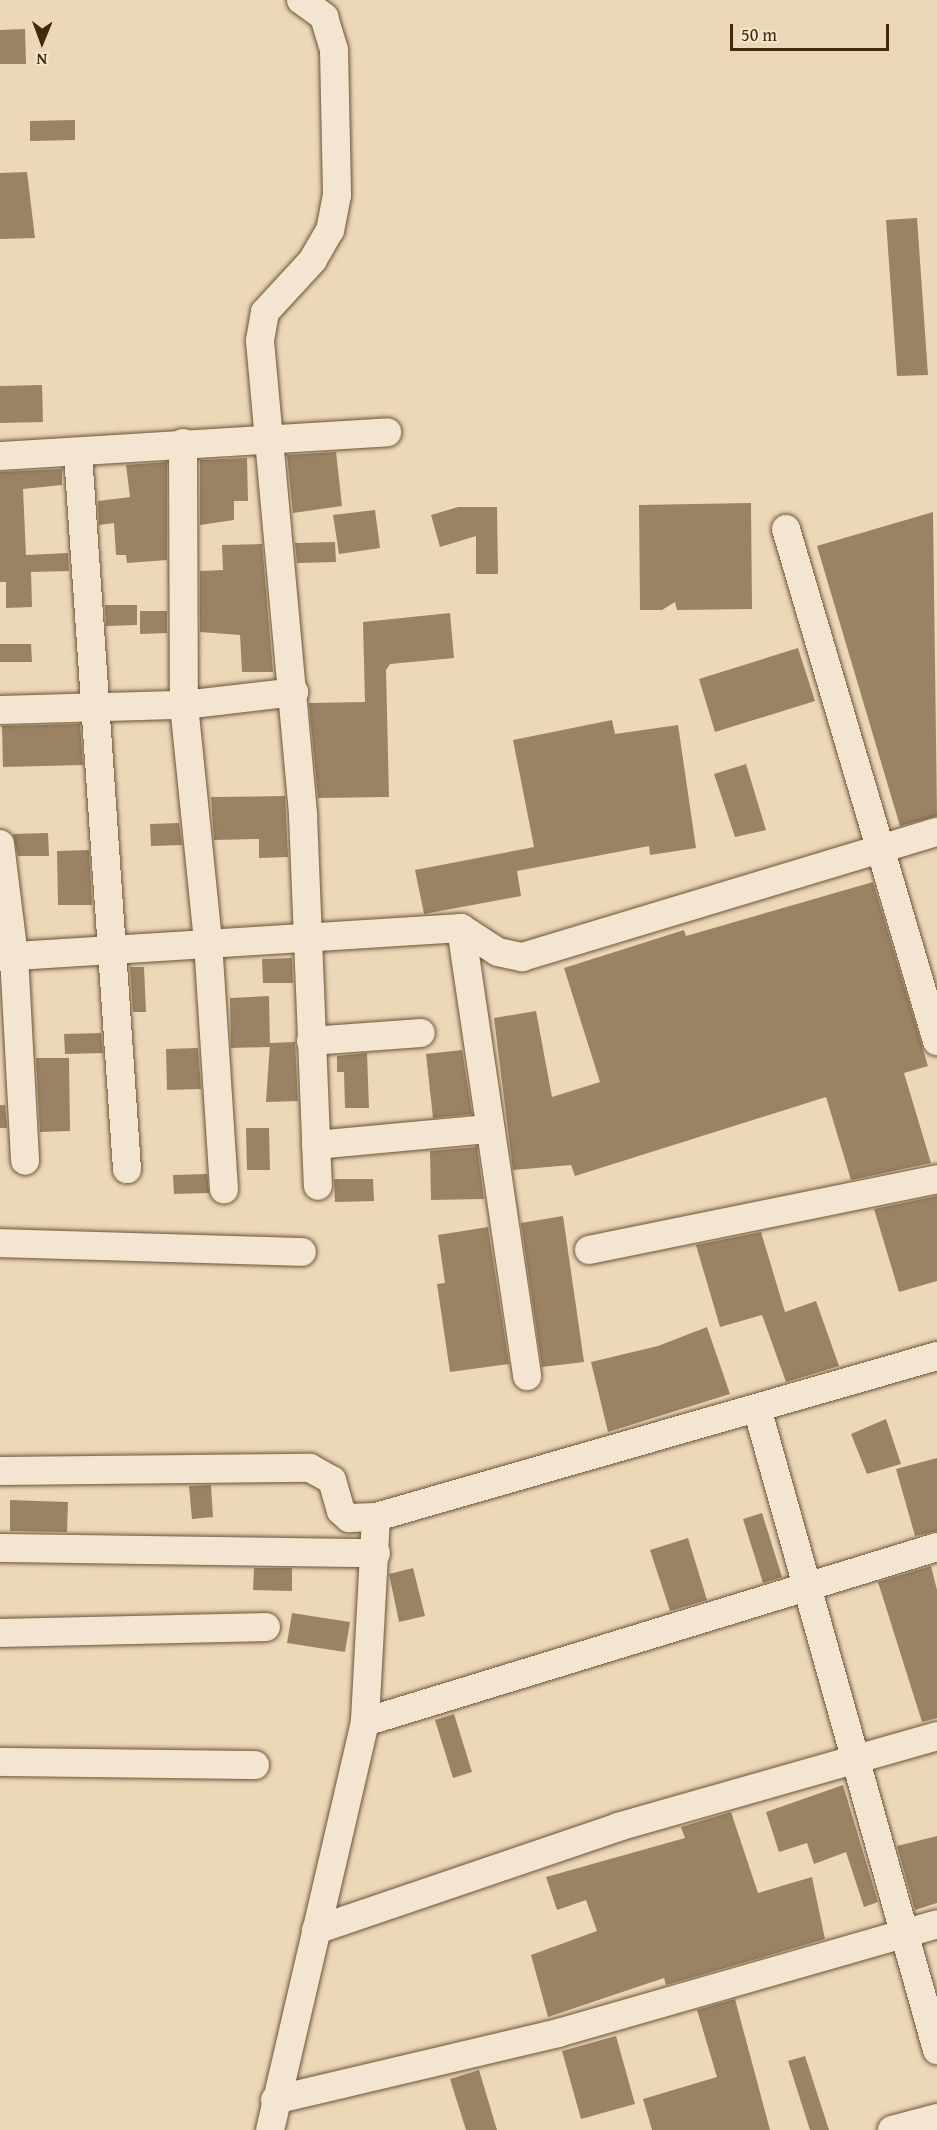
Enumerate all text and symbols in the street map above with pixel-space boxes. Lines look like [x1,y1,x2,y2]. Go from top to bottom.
north arrow [12,12,72,72]
scale bar [733,12,892,50]
text: 50 m [741,21,777,48]
text: N [36,48,47,72]

